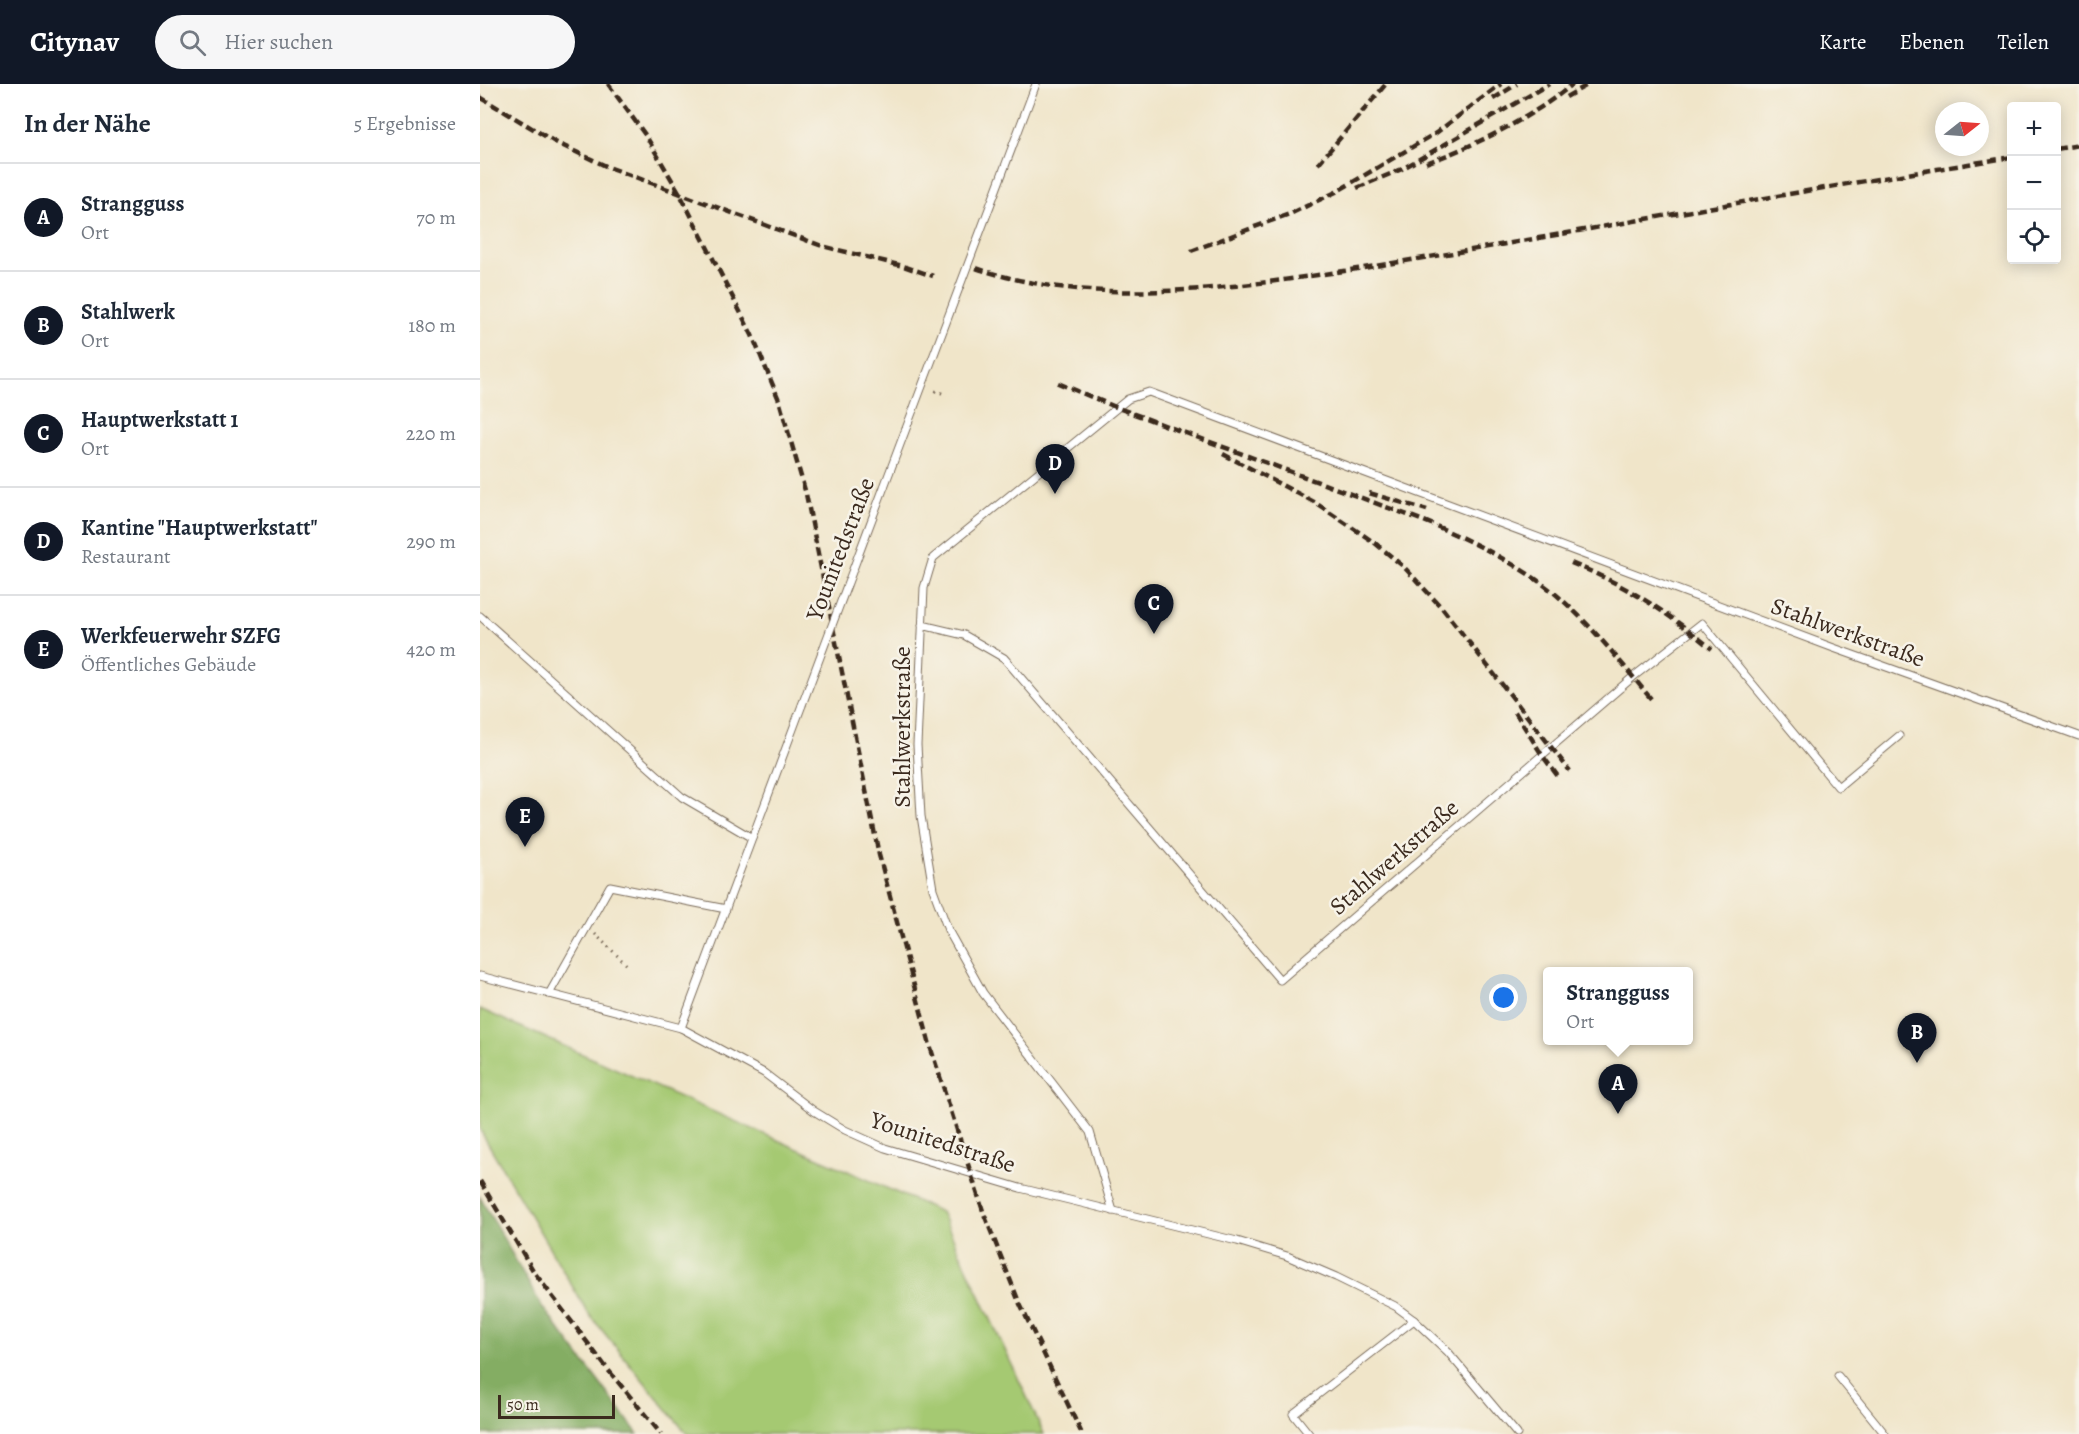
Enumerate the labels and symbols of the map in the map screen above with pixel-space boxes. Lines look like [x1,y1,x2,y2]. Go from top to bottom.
north arrow [1935,102,1989,156]
pin: D [1036,444,1074,494]
street label: Younitedstraße [798,473,882,626]
pin: C [1134,584,1174,634]
street label: Stahlwerkstraße [1767,589,1929,675]
street label: Stahlwerkstraße [886,646,918,808]
street label: Stahlwerkstraße [1323,792,1465,922]
pin: E [506,798,544,847]
your location [1489,983,1518,1012]
pin: B [1898,1014,1936,1063]
pin: A [1598,1064,1638,1114]
street label: Younitedstraße [865,1103,1020,1181]
scale bar [498,1392,615,1420]

